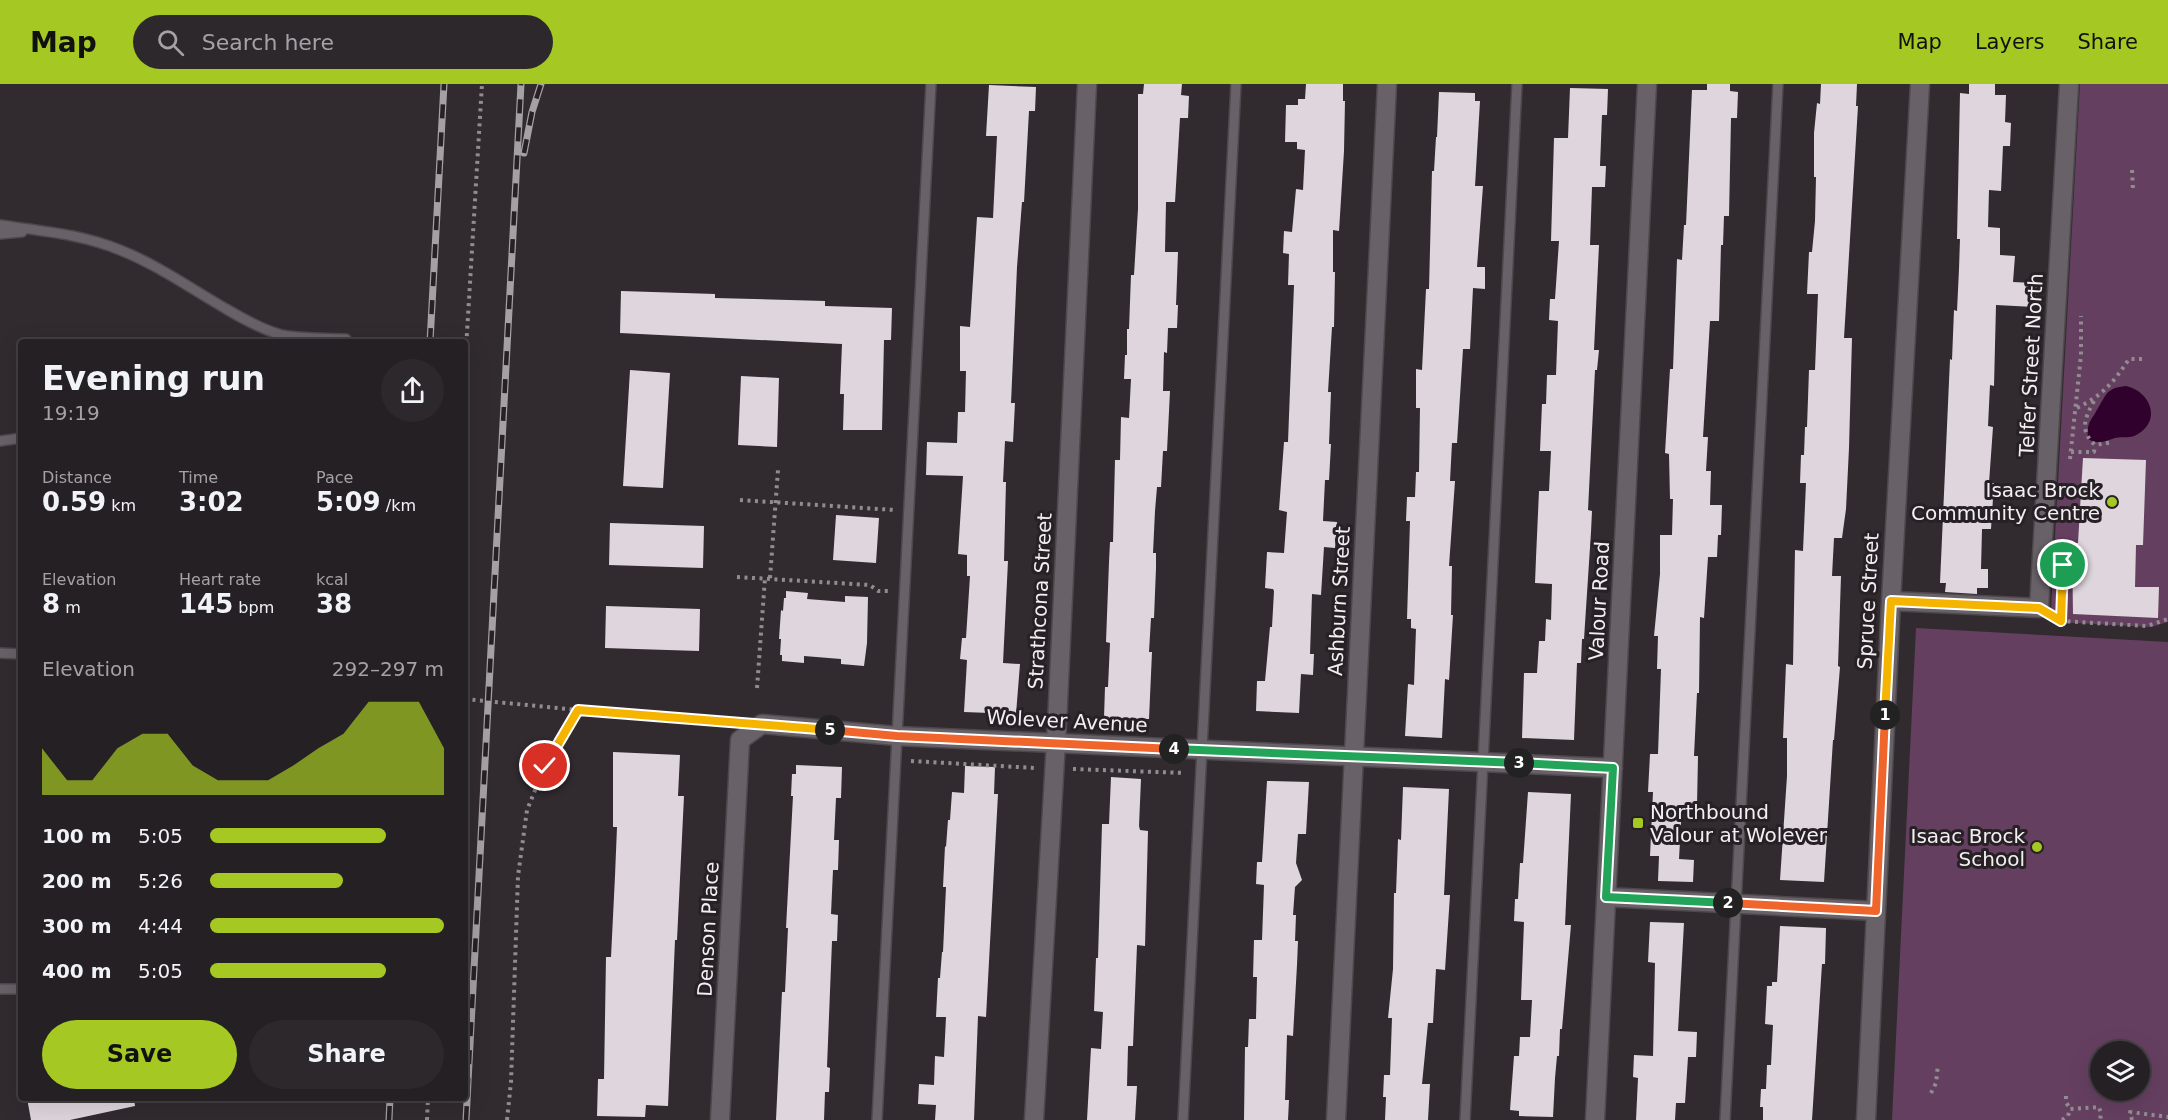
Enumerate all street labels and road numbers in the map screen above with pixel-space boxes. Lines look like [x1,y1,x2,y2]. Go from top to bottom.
street label: Telfer Street North [2014,273,2048,458]
street label: Strathcona Street [1023,512,1057,690]
street label: Ashburn Street [1323,525,1355,676]
street label: Spruce Street [1852,532,1884,670]
street label: Valour Road [1584,541,1614,661]
street label: Wolever Avenue [986,705,1148,737]
street label: Denson Place [692,861,724,997]

